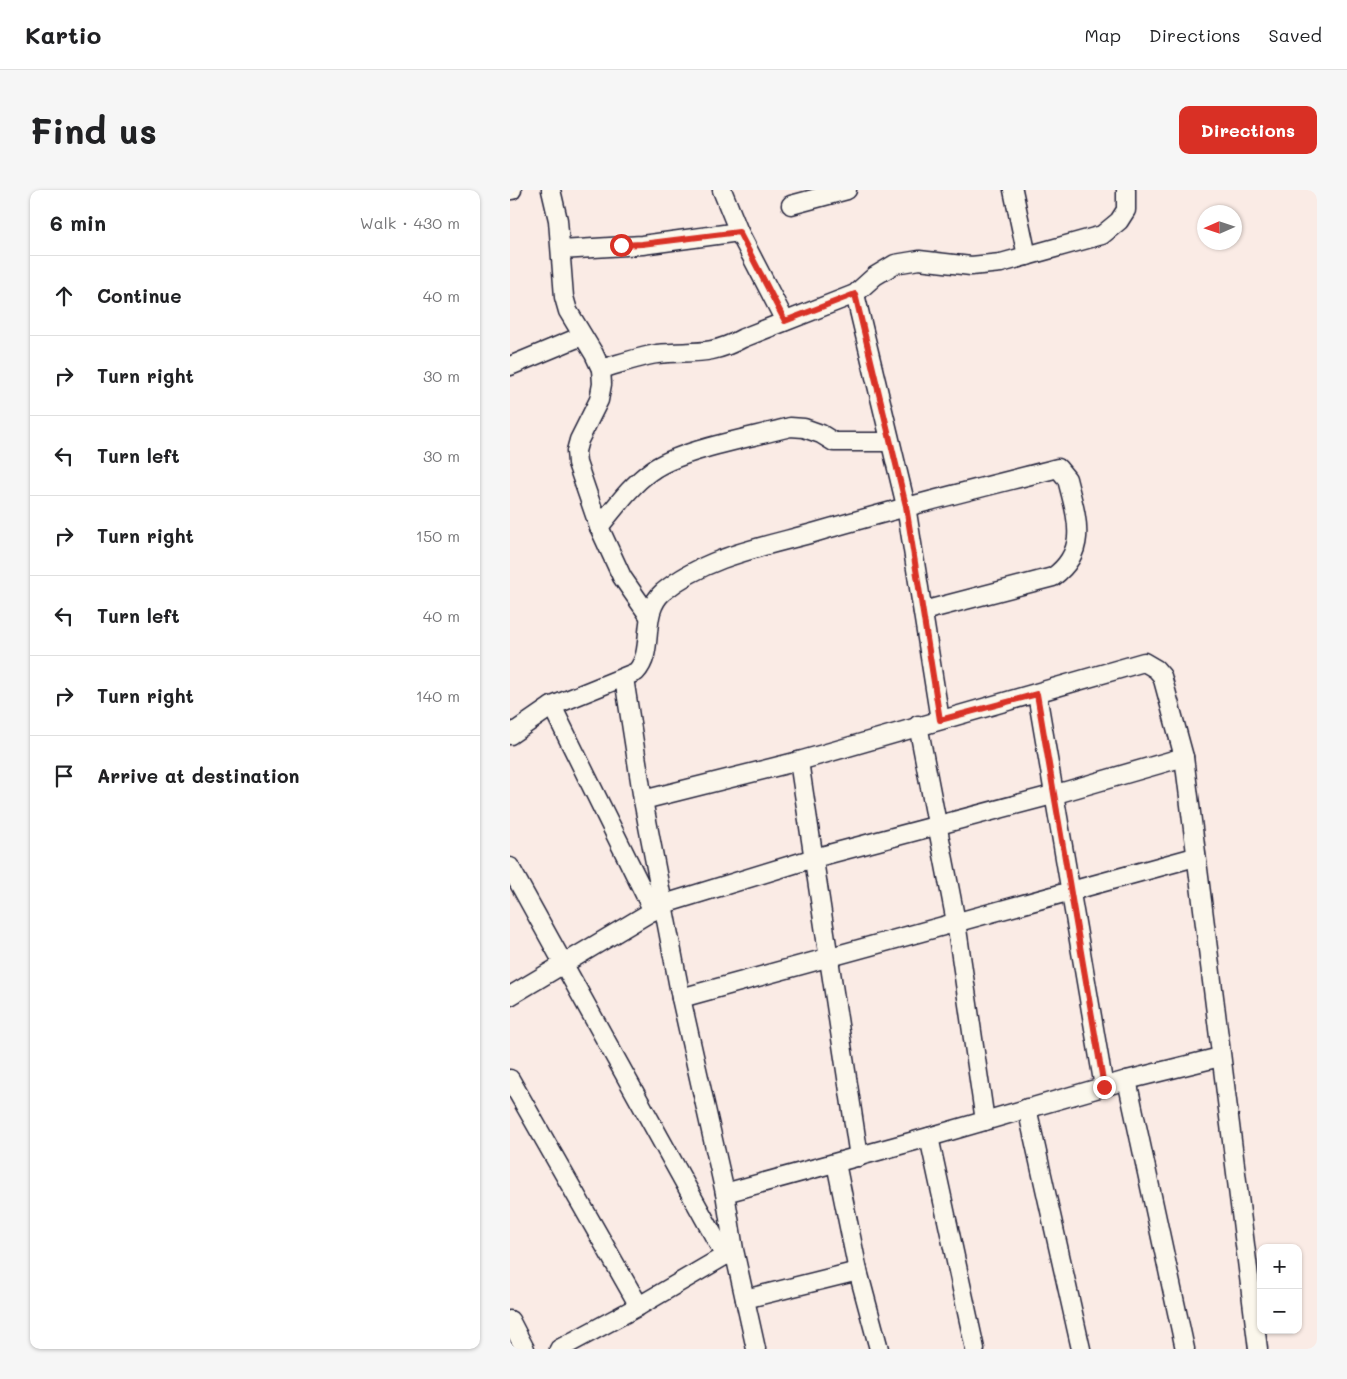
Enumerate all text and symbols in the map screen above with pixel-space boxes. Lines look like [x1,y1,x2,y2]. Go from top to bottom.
text: Kartio [25,19,101,50]
text: Map [1084,23,1121,47]
text: Directions [1149,23,1241,47]
text: Saved [1269,23,1322,47]
button: Directions [1179,106,1317,154]
text: Find us [30,107,157,153]
north arrow [1197,205,1242,250]
text: 6 min [50,209,106,236]
text: Walk · 430 m [360,212,460,233]
route start [610,234,633,257]
icon: ahead [50,282,78,310]
text: Continue [97,283,182,308]
text: 40 m [423,285,460,306]
icon: right [50,362,78,390]
text: Turn right [97,363,194,388]
text: 30 m [423,365,460,386]
icon: left [50,442,78,470]
text: Turn left [97,443,180,468]
text: 30 m [423,445,460,466]
icon: right [50,522,78,550]
text: Turn right [97,523,194,548]
text: 150 m [416,525,460,546]
icon: left [50,602,78,630]
text: Turn left [97,603,180,628]
text: 40 m [423,605,460,626]
icon: right [50,682,78,710]
text: Turn right [97,683,194,708]
text: 140 m [416,685,460,706]
icon: arrive [50,762,78,790]
text: Arrive at destination [97,763,300,788]
route end [1093,1076,1116,1099]
map controls [1257,1244,1302,1334]
button: + [1257,1244,1302,1289]
button: − [1257,1289,1302,1334]

